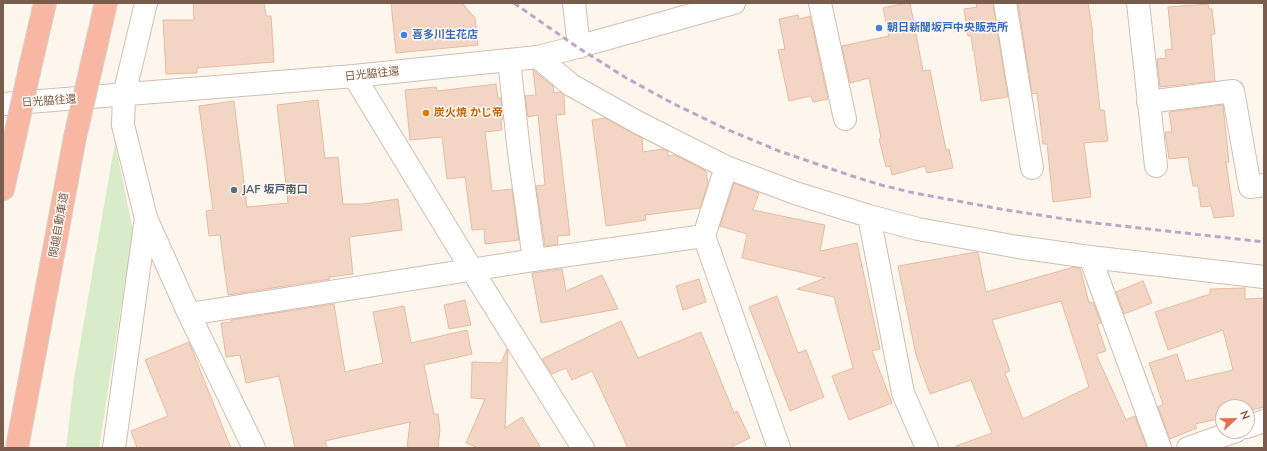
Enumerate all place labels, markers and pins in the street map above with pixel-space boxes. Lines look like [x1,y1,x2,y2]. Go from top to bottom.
place label: 朝日新聞坂戸中央販売所 [887,21,1008,35]
marker: 朝日新聞坂戸中央販売所 [874,23,884,33]
place label: 喜多川生花店 [412,28,478,42]
marker: 喜多川生花店 [399,30,409,40]
place label: 炭火焼 かじ帝 [434,106,503,120]
marker: 炭火焼 かじ帝 [421,108,431,118]
place label: JAF 坂戸南口 [242,183,308,197]
marker: JAF 坂戸南口 [229,185,239,195]

